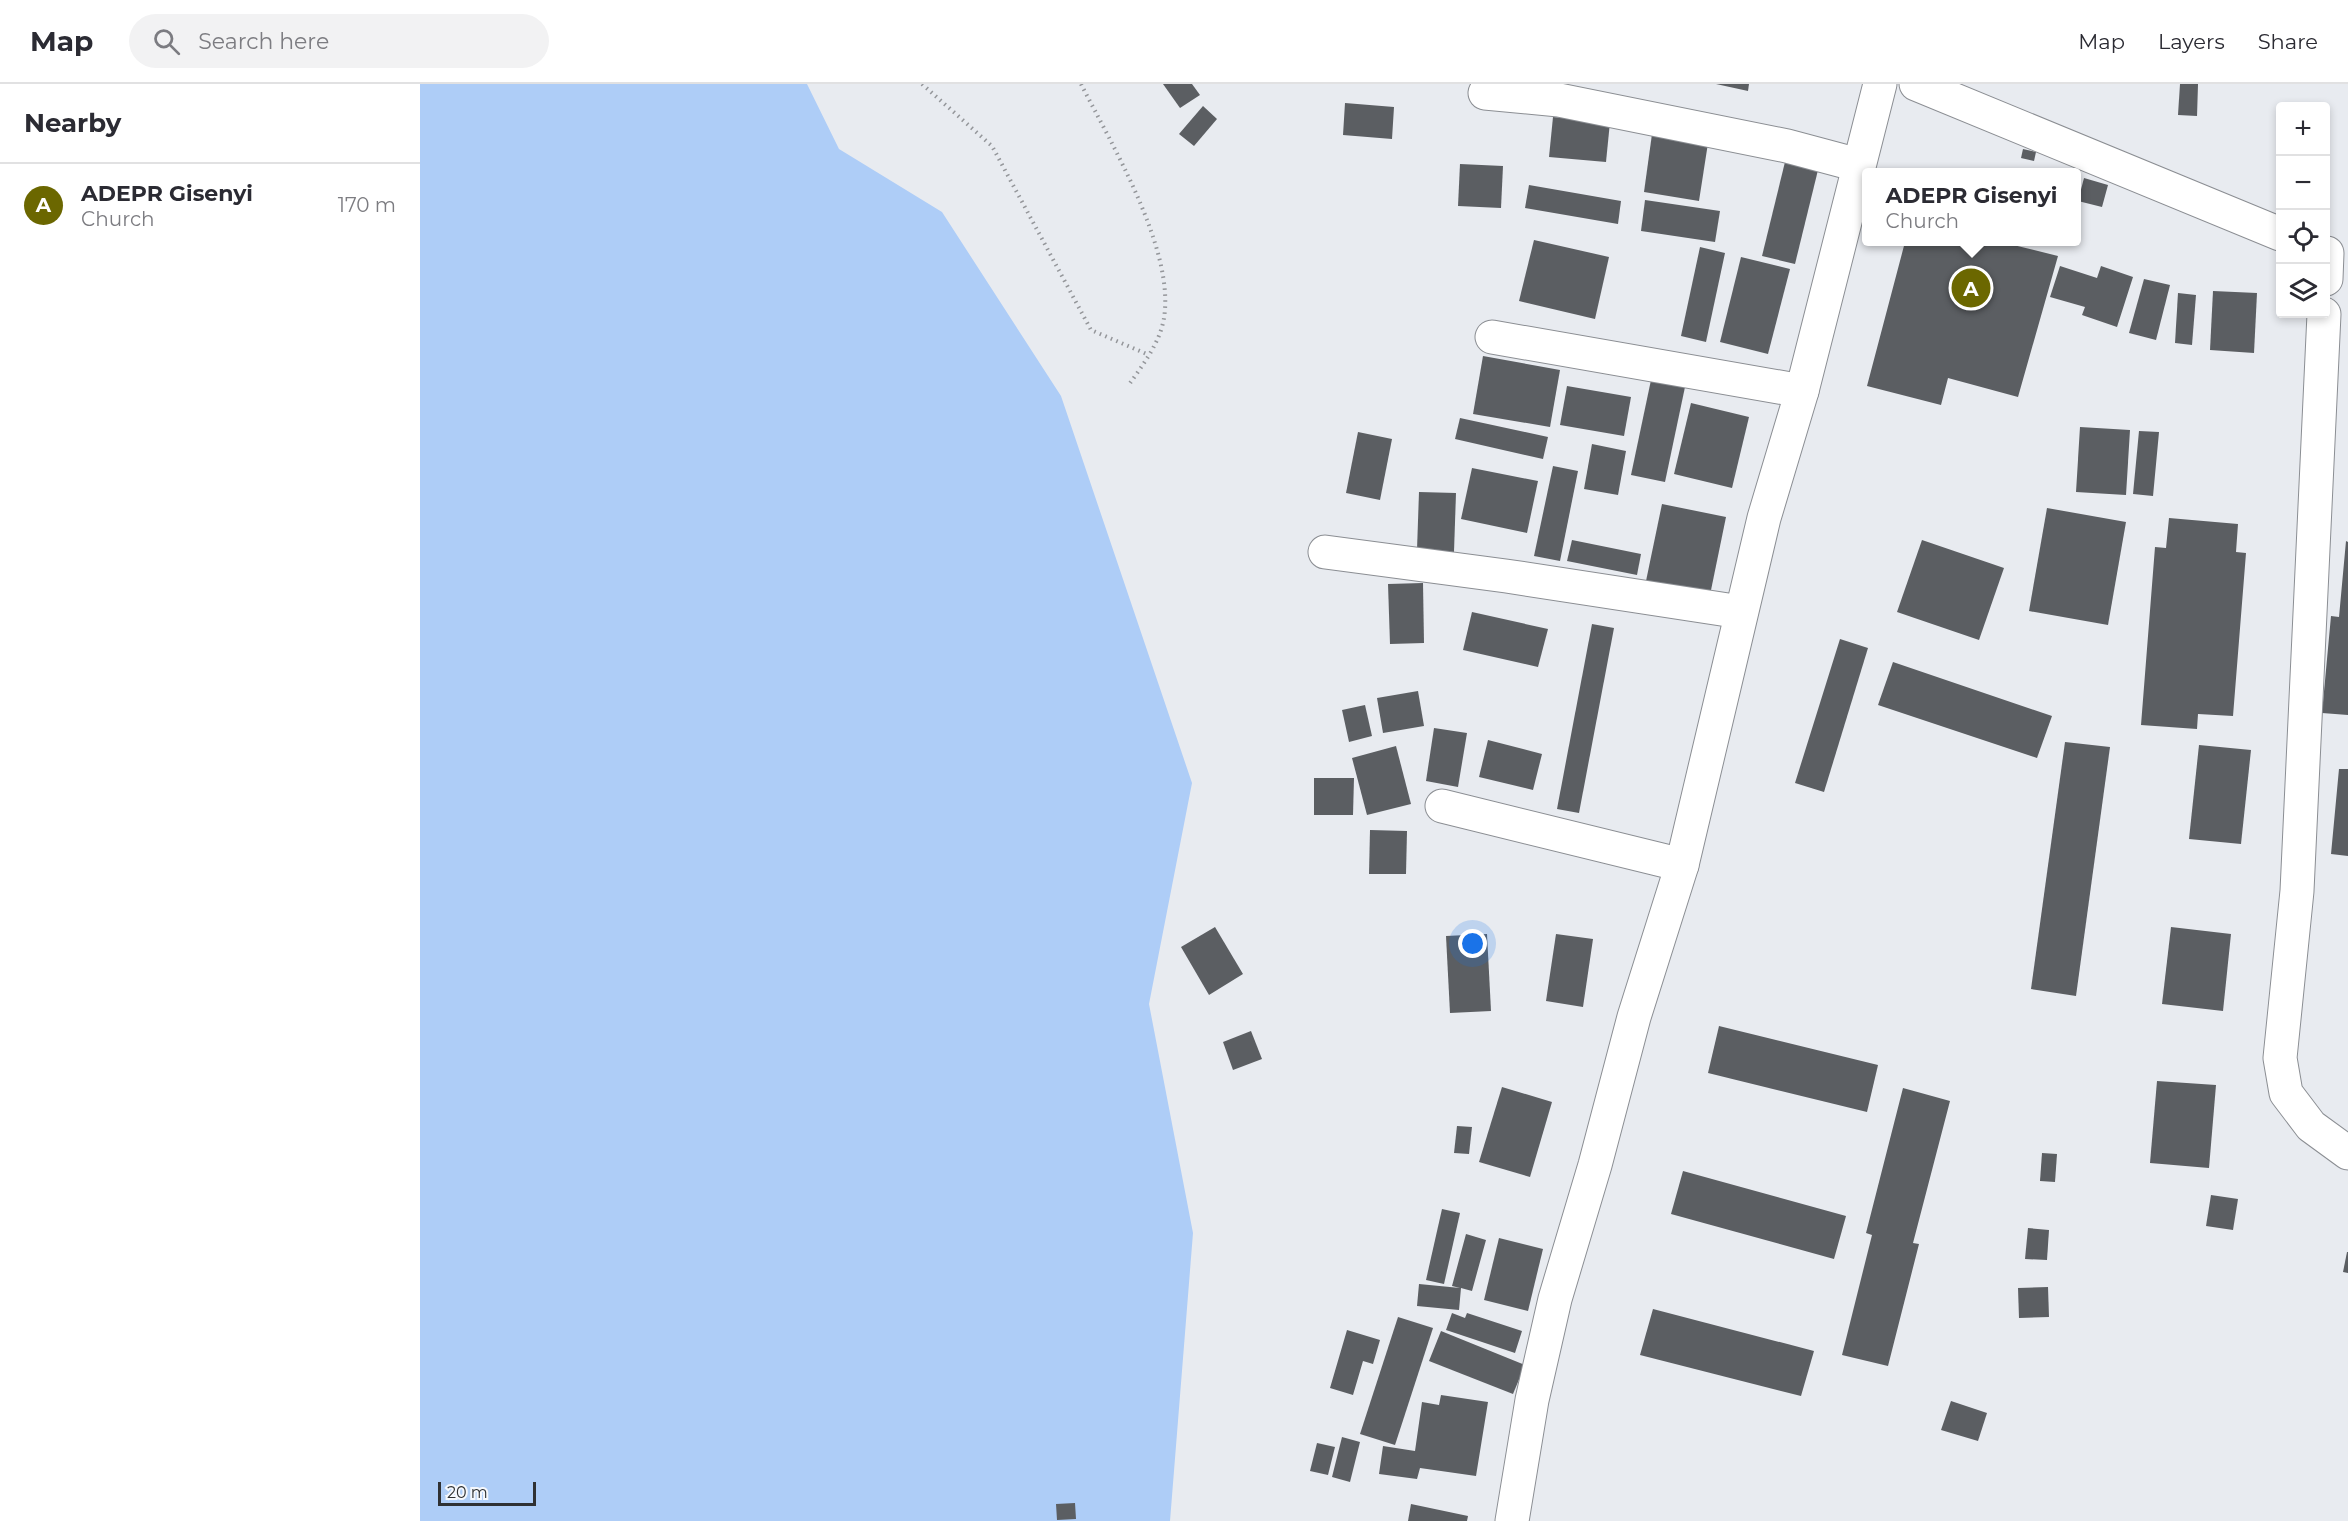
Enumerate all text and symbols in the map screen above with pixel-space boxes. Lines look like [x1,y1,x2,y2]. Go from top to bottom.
search box [129,14,549,68]
text: Map [30,24,93,58]
icon: search [150,25,183,58]
text: Search here [198,28,329,55]
text: Map [2078,29,2125,54]
text: Layers [2158,29,2225,54]
text: Share [2258,29,2318,54]
map controls [2276,102,2330,318]
button: + [2276,102,2330,156]
text: Nearby [24,107,121,139]
button: − [2276,156,2330,210]
popup [1862,168,2081,246]
text: ADEPR Gisenyi [81,180,253,207]
text: ADEPR Gisenyi [1886,182,2058,209]
text: A [36,193,51,217]
text: 170 m [338,193,396,217]
text: Church [81,207,155,231]
text: Church [1886,209,1959,233]
button: locate [2276,210,2330,264]
button: layers [2276,264,2330,318]
pin: A [1952,266,1990,310]
your location [1458,929,1487,958]
scale bar [438,1479,536,1506]
text: 20 m [447,1483,488,1502]

